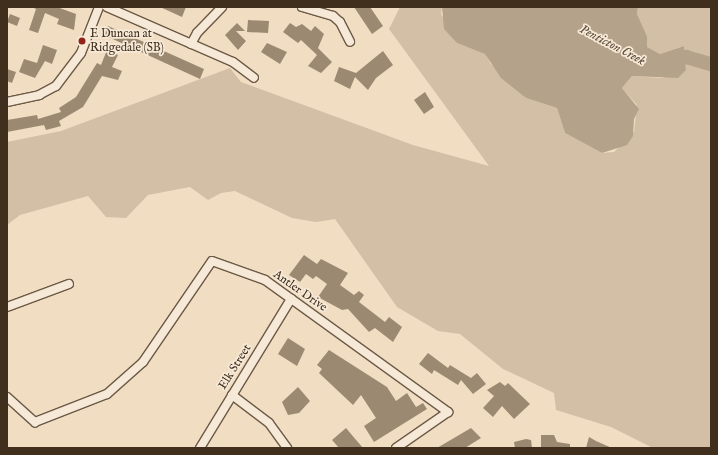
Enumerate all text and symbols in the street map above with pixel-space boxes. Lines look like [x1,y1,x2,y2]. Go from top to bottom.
water label: Penticton Creek [577,22,647,70]
place label: E Duncan at Ridgedale (SB) [90,27,164,55]
marker: E Duncan at Ridgedale (SB) [77,36,87,46]
street label: Antler Drive [270,267,330,315]
street label: Elk Street [216,342,254,392]

